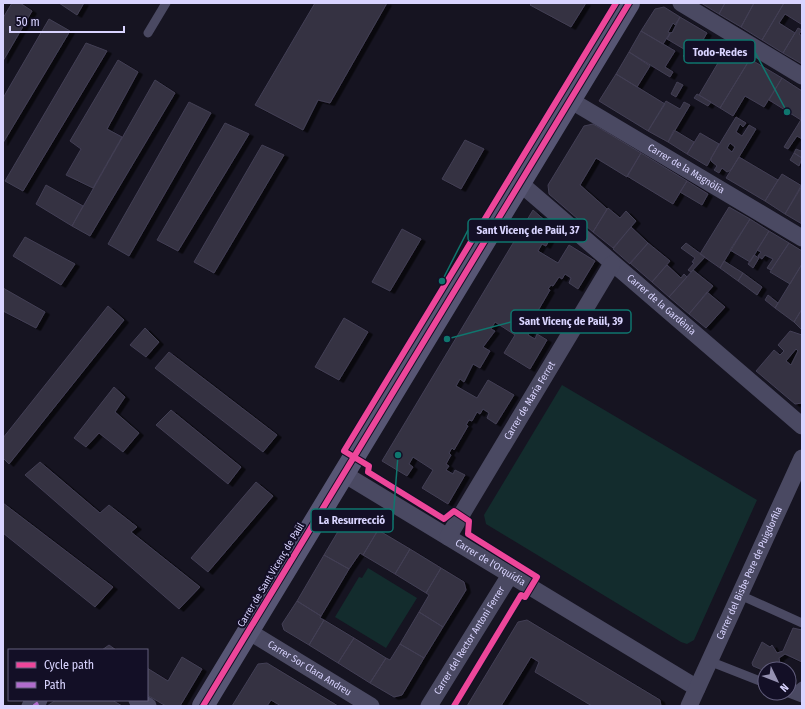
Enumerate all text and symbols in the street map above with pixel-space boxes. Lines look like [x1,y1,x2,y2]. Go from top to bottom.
scale bar [10,8,124,34]
text: 50 m [16,15,40,29]
callout: Todo-Redes [684,40,755,63]
text: Todo-Redes [693,46,747,59]
street label: Carrer de la Magnòlia [645,142,727,197]
callout: Sant Vicenç de Paül, 37 [468,219,587,242]
text: Sant Vicenç de Paül, 37 [477,224,580,237]
street label: Carrer de la Gardènia [624,272,698,338]
callout: Sant Vicenç de Paül, 39 [511,310,631,333]
text: Sant Vicenç de Paül, 39 [519,315,623,328]
street label: Carrer de Maria Ferret [502,359,558,442]
street label: Carrer del Bisbe Pere de Puigdorfila [714,505,785,642]
callout: La Resurrecció [311,509,393,532]
text: La Resurrecció [319,514,385,527]
street label: Carrer de Sant Vicenç de Paül [235,520,307,629]
street label: Carrer de l'Orquídia [453,537,528,589]
street label: Carrer del Rector Antoni Ferrer [432,584,508,697]
street label: Carrer Sor Clara Andreu [265,638,353,699]
legend [8,649,148,701]
text: Cycle path [44,658,94,672]
north arrow [757,661,797,701]
text: Path [44,678,66,692]
text: N [777,681,791,694]

